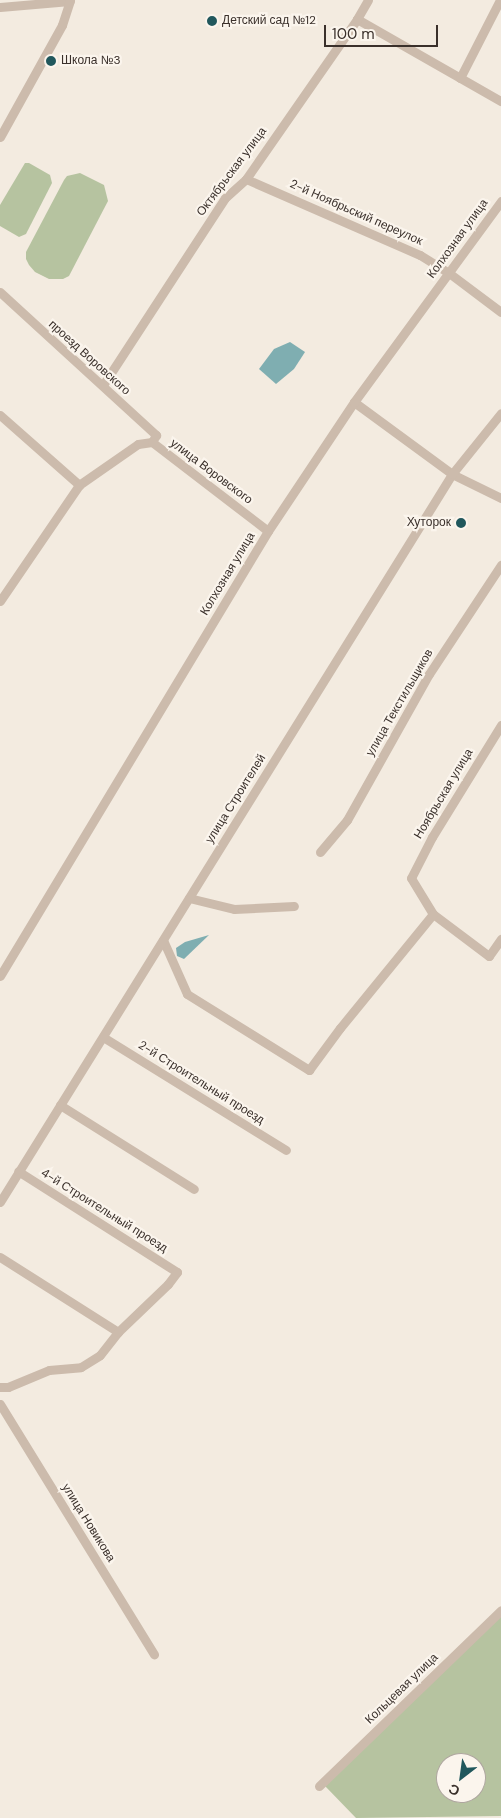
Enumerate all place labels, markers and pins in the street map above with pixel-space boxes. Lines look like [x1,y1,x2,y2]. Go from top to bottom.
place label: Детский сад №12 [222,14,316,28]
marker: Детский сад №12 [206,15,218,27]
place label: Школа №3 [61,54,121,68]
marker: Школа №3 [45,55,57,67]
place label: Хуторок [407,516,451,530]
marker: Хуторок [455,517,467,529]

